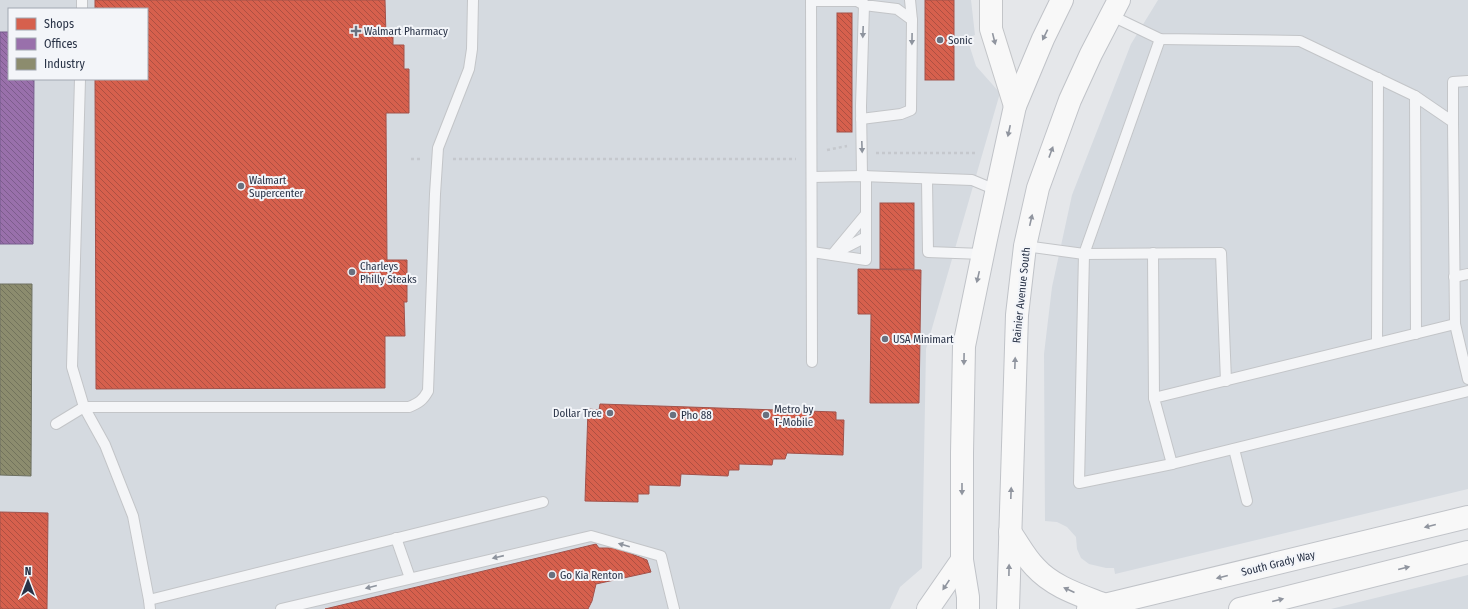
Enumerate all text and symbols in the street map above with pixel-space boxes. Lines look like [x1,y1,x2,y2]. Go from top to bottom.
legend [8,8,148,80]
text: Shops [44,17,74,31]
place label: Walmart Pharmacy [364,25,448,38]
marker: Walmart Pharmacy [351,26,361,36]
one-way arrow [860,26,867,38]
one-way arrow [1042,29,1048,41]
one-way arrow [909,33,915,46]
one-way arrow [991,33,997,45]
place label: Sonic [948,34,973,47]
marker: Sonic [935,35,945,45]
text: Offices [44,37,77,51]
text: Industry [44,57,85,71]
one-way arrow [1006,125,1012,137]
one-way arrow [858,141,865,153]
one-way arrow [1049,145,1055,157]
place label: Walmart Supercenter [249,174,304,200]
marker: Walmart Supercenter [236,181,246,191]
one-way arrow [1028,214,1034,226]
street label: Rainier Avenue South [1010,246,1033,344]
place label: Charleys Philly Steaks [360,260,417,286]
marker: Charleys Philly Steaks [347,267,357,277]
one-way arrow [974,270,980,283]
place label: USA Minimart [893,333,954,346]
marker: USA Minimart [880,334,890,344]
one-way arrow [961,353,967,366]
one-way arrow [1012,356,1018,369]
place label: Metro by T-Mobile [774,403,814,429]
place label: Dollar Tree [553,407,602,420]
marker: Dollar Tree [605,408,615,418]
place label: Pho 88 [681,409,712,422]
marker: Pho 88 [668,410,678,420]
marker: Metro by T-Mobile [761,410,771,420]
one-way arrow [959,483,965,496]
one-way arrow [1008,486,1014,499]
one-way arrow [1424,524,1436,530]
one-way arrow [618,542,630,548]
street label: South Grady Way [1240,548,1316,579]
one-way arrow [491,555,504,561]
north arrow [8,561,48,601]
one-way arrow [1006,563,1012,576]
text: N [25,565,31,578]
one-way arrow [1398,565,1410,571]
place label: Go Kia Renton [560,569,623,582]
marker: Go Kia Renton [547,570,557,580]
one-way arrow [1216,574,1228,580]
one-way arrow [942,580,950,590]
one-way arrow [365,584,377,590]
one-way arrow [1063,587,1074,593]
one-way arrow [1272,596,1284,602]

